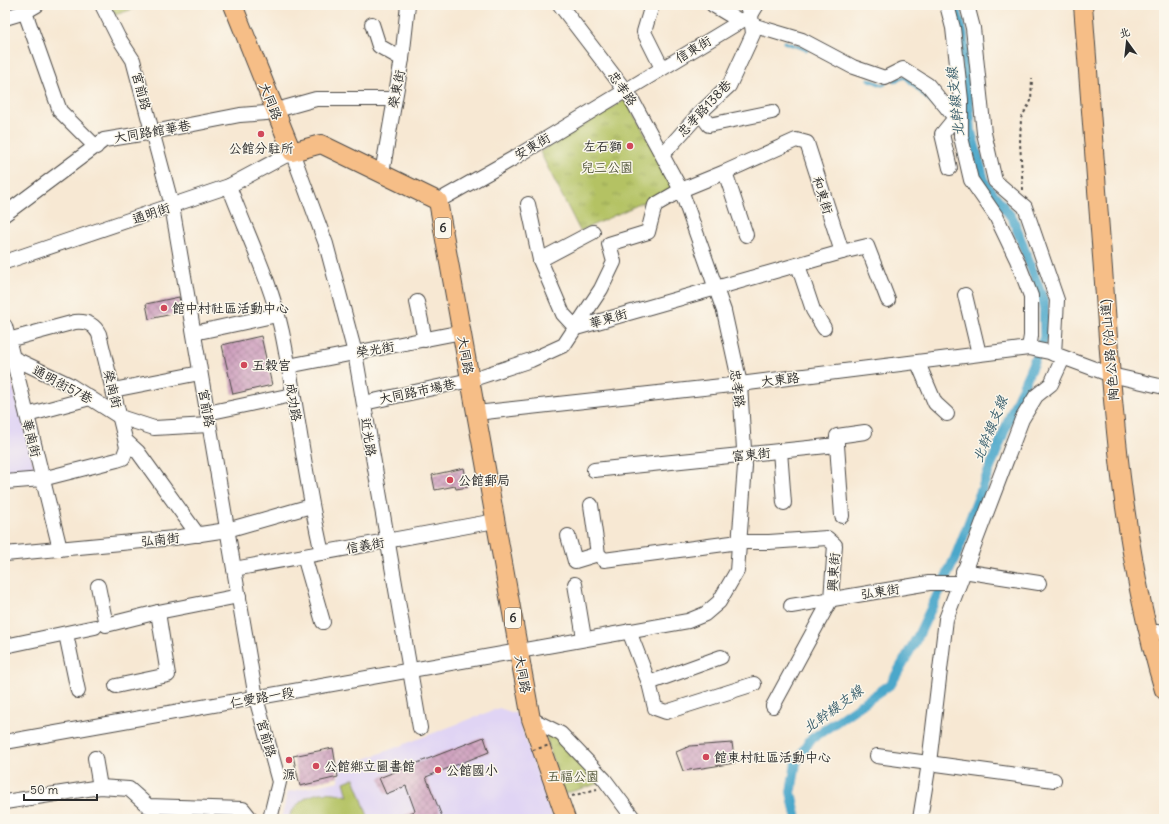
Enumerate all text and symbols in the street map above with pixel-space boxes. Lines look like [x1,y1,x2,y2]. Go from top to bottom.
north arrow [1107,22,1147,62]
text: 北 [1117,24,1132,41]
street label: 信東街 [672,32,714,67]
water label: 北幹線支線 [942,65,968,138]
street label: 忠孝路 [604,67,641,109]
street label: 榮東街 [384,68,409,110]
street label: 宮前路 [128,70,155,112]
street label: 忠孝路138巷 [674,76,735,140]
street label: 大同路 [255,80,286,122]
street label: 大同路館華巷 [112,116,192,147]
marker: 公館分駐所 [256,129,266,139]
street label: 安東街 [511,129,553,164]
place label: 左石獅 [583,138,622,155]
place label: 公館分駐所 [228,140,294,157]
marker: 左石獅 [625,141,635,151]
park label: 兒三公園 [581,159,633,176]
street label: 和東街 [808,174,837,216]
street label: 通明街 [130,199,172,228]
road number: 6 [435,218,451,238]
street label: 陶色公路 (沿山道) [1097,298,1122,401]
place label: 館中村社區活動中心 [172,300,289,317]
marker: 館中村社區活動中心 [159,303,169,313]
street label: 華東街 [587,305,629,332]
street label: 大同路 [454,334,477,376]
street label: 榮光街 [354,338,396,361]
place label: 五穀宮 [252,357,291,374]
marker: 五穀宮 [239,360,249,370]
street label: 通明街57巷 [30,361,96,407]
street label: 榮南街 [100,368,125,410]
street label: 忠孝路 [726,368,749,409]
street label: 大東路 [760,369,800,390]
street label: 大同路市場巷 [377,375,457,408]
street label: 成功路 [282,381,305,423]
street label: 宮前路 [195,387,218,429]
water label: 北幹線支線 [969,392,1012,465]
street label: 近光路 [357,416,380,458]
street label: 華南街 [19,417,44,459]
street label: 富東街 [731,444,771,465]
place label: 公館郵局 [458,472,510,489]
marker: 公館郵局 [445,475,455,485]
street label: 弘南街 [140,529,180,550]
street label: 信義街 [344,534,386,557]
street label: 興東街 [824,552,843,592]
street label: 弘東街 [859,580,901,603]
road number: 6 [505,608,521,628]
street label: 大同路 [511,653,534,695]
water label: 北幹線支線 [799,681,867,737]
street label: 仁愛路一段 [229,683,296,712]
street label: 宮前路 [253,717,280,759]
place label: 館東村社區活動中心 [714,749,831,766]
marker: 館東村社區活動中心 [701,752,711,762]
marker: 源 [284,755,294,765]
place label: 公館鄉立圖書館 [324,758,415,775]
marker: 公館鄉立圖書館 [311,761,321,771]
place label: 公館國小 [446,762,498,779]
marker: 公館國小 [433,765,443,775]
place label: 源 [282,766,296,783]
park label: 五福公園 [547,768,599,785]
scale bar [24,776,97,802]
text: 50 m [30,782,59,797]

